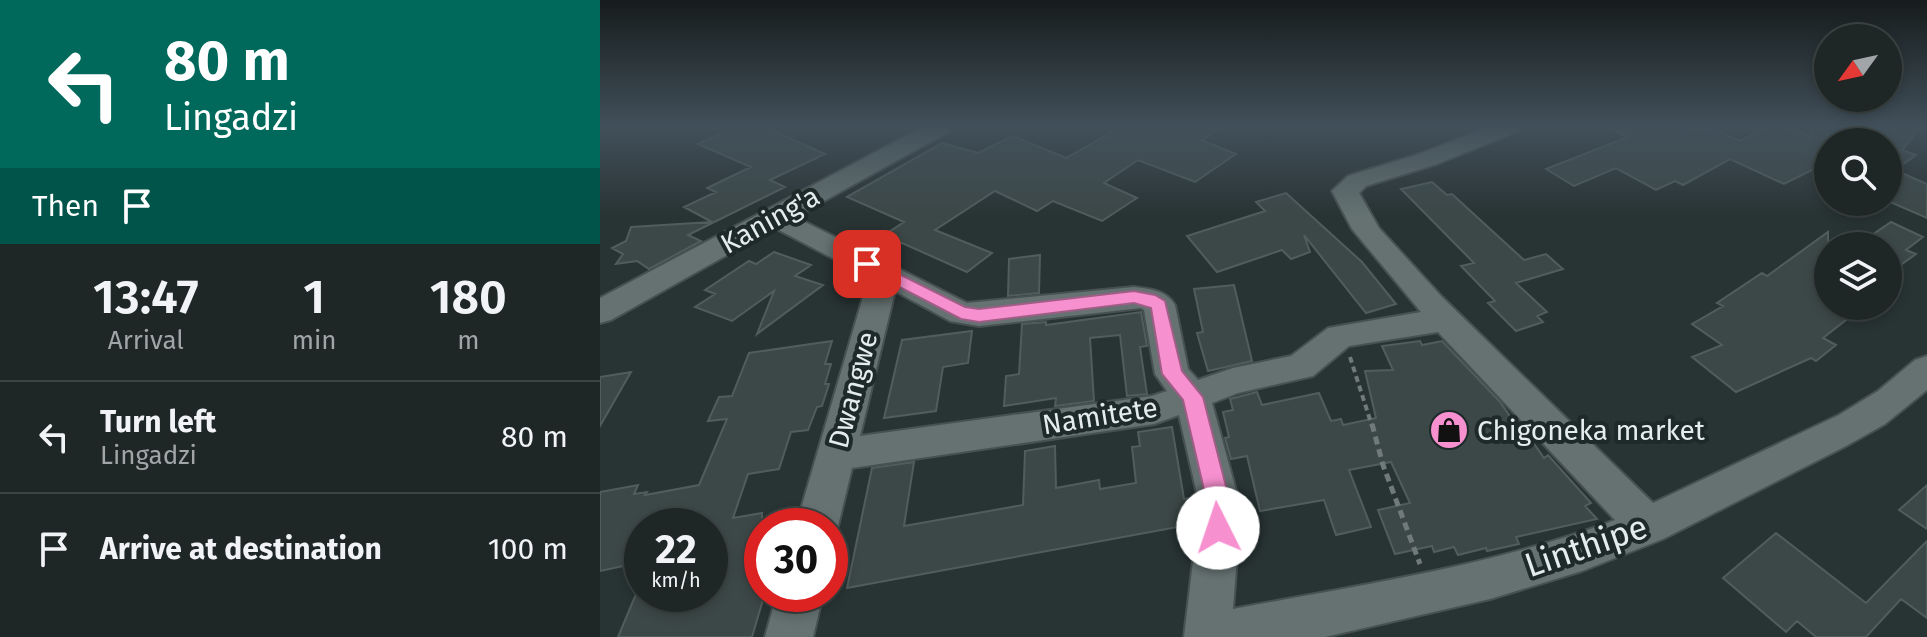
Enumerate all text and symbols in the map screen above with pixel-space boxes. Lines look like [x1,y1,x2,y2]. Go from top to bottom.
north arrow [1814,24,1902,112]
map controls [1814,24,1902,320]
text: 80 m [164,28,290,95]
icon: left [32,32,136,136]
text: Lingadzi [164,96,298,140]
button: search [1814,128,1902,216]
street label: Kaning'a [715,179,825,261]
icon: arrive [115,184,159,228]
text: Then [32,188,99,224]
pin [833,230,901,298]
button: layers [1814,232,1902,320]
icon: arrive [845,242,889,286]
text: 13:47 [93,268,199,326]
text: 1 [303,268,325,326]
text: 180 [430,268,507,326]
text: Arrival [108,325,184,356]
text: min [292,325,337,356]
text: m [457,325,479,356]
street label: Dwangwe [822,328,884,452]
street label: Namitete [1040,391,1160,441]
text: Turn left [100,404,216,440]
shop icon: Chigoneka market [1428,409,1470,451]
place label: Chigoneka market [1477,414,1706,447]
icon: left [32,415,76,459]
text: 80 m [501,419,568,455]
text: Lingadzi [100,440,197,471]
position arrow [1176,486,1260,570]
street label: Linthipe [1519,506,1653,586]
speed limit sign: 30 [744,508,848,612]
text: 22 [655,526,697,574]
icon: arrive [32,527,76,571]
text: Arrive at destination [100,531,382,567]
text: 100 m [488,531,568,567]
text: km/h [651,568,701,592]

